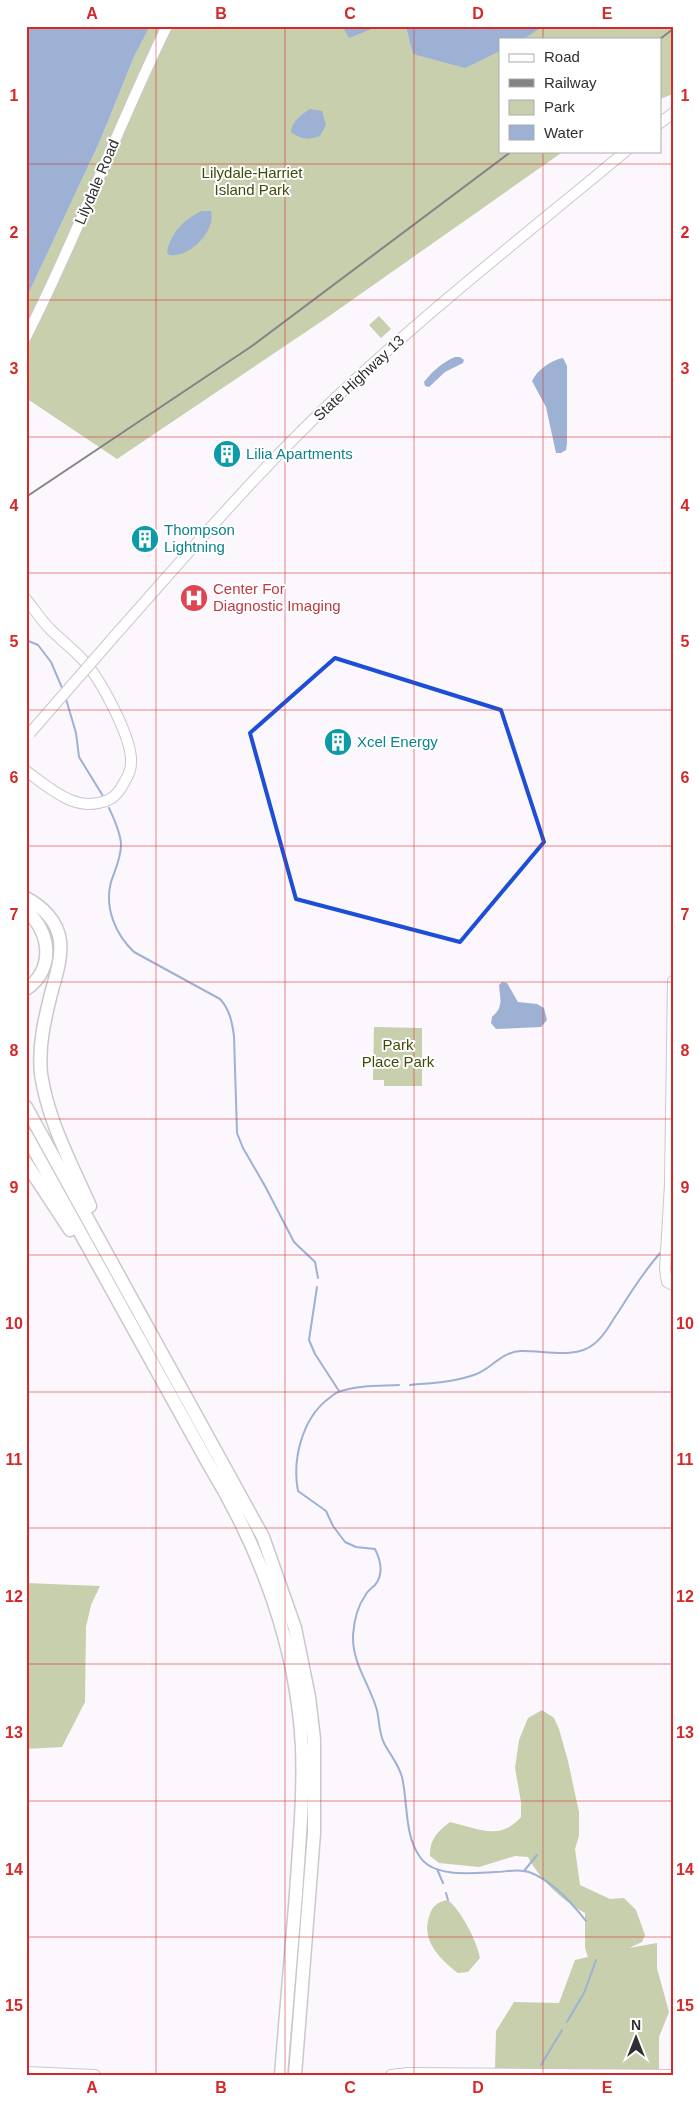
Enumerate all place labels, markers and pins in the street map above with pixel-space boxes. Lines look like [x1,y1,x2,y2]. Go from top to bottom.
building icon: Lilia Apartments [212,439,242,469]
place label: Lilia Apartments [246,445,353,462]
place label: Thompson Lightning [164,521,235,555]
building icon: Thompson Lightning [130,524,160,554]
place label: Center For Diagnostic Imaging [213,580,341,614]
hospital icon: Center For Diagnostic Imaging [179,583,209,613]
building icon: Xcel Energy [323,727,353,757]
place label: Xcel Energy [357,733,438,750]

